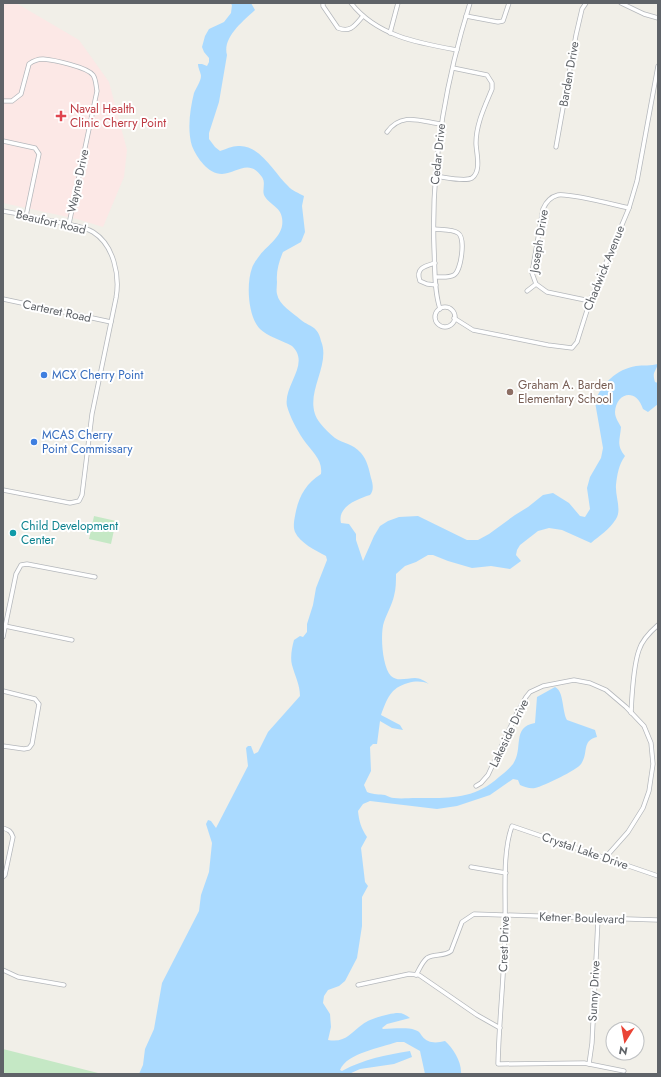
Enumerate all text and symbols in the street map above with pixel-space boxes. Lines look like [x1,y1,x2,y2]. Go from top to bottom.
street label: Barden Drive [554,40,584,108]
place label: Naval Health Clinic Cherry Point [70,100,166,132]
marker: Naval Health Clinic Cherry Point [55,110,67,122]
street label: Cedar Drive [426,123,450,185]
street label: Wayne Drive [62,148,94,214]
street label: Beaufort Road [14,205,88,239]
street label: Joseph Drive [525,208,553,276]
street label: Chadwick Avenue [579,223,629,313]
street label: Carteret Road [21,295,93,327]
place label: MCX Cherry Point [52,366,143,384]
marker: MCX Cherry Point [39,370,49,380]
place label: Graham A. Barden Elementary School [518,376,614,408]
marker: Graham A. Barden Elementary School [505,387,515,397]
place label: MCAS Cherry Point Commissary [42,426,133,458]
marker: MCAS Cherry Point Commissary [29,437,39,447]
place label: Child Development Center [21,517,118,549]
marker: Child Development Center [8,528,18,538]
street label: Lakeside Drive [485,696,533,770]
street label: Crystal Lake Drive [539,828,631,874]
street label: Ketner Boulevard [539,908,625,928]
street label: Crest Drive [494,916,514,972]
street label: Sunny Drive [583,960,605,1022]
north arrow [605,1021,645,1061]
text: N [617,1042,629,1060]

